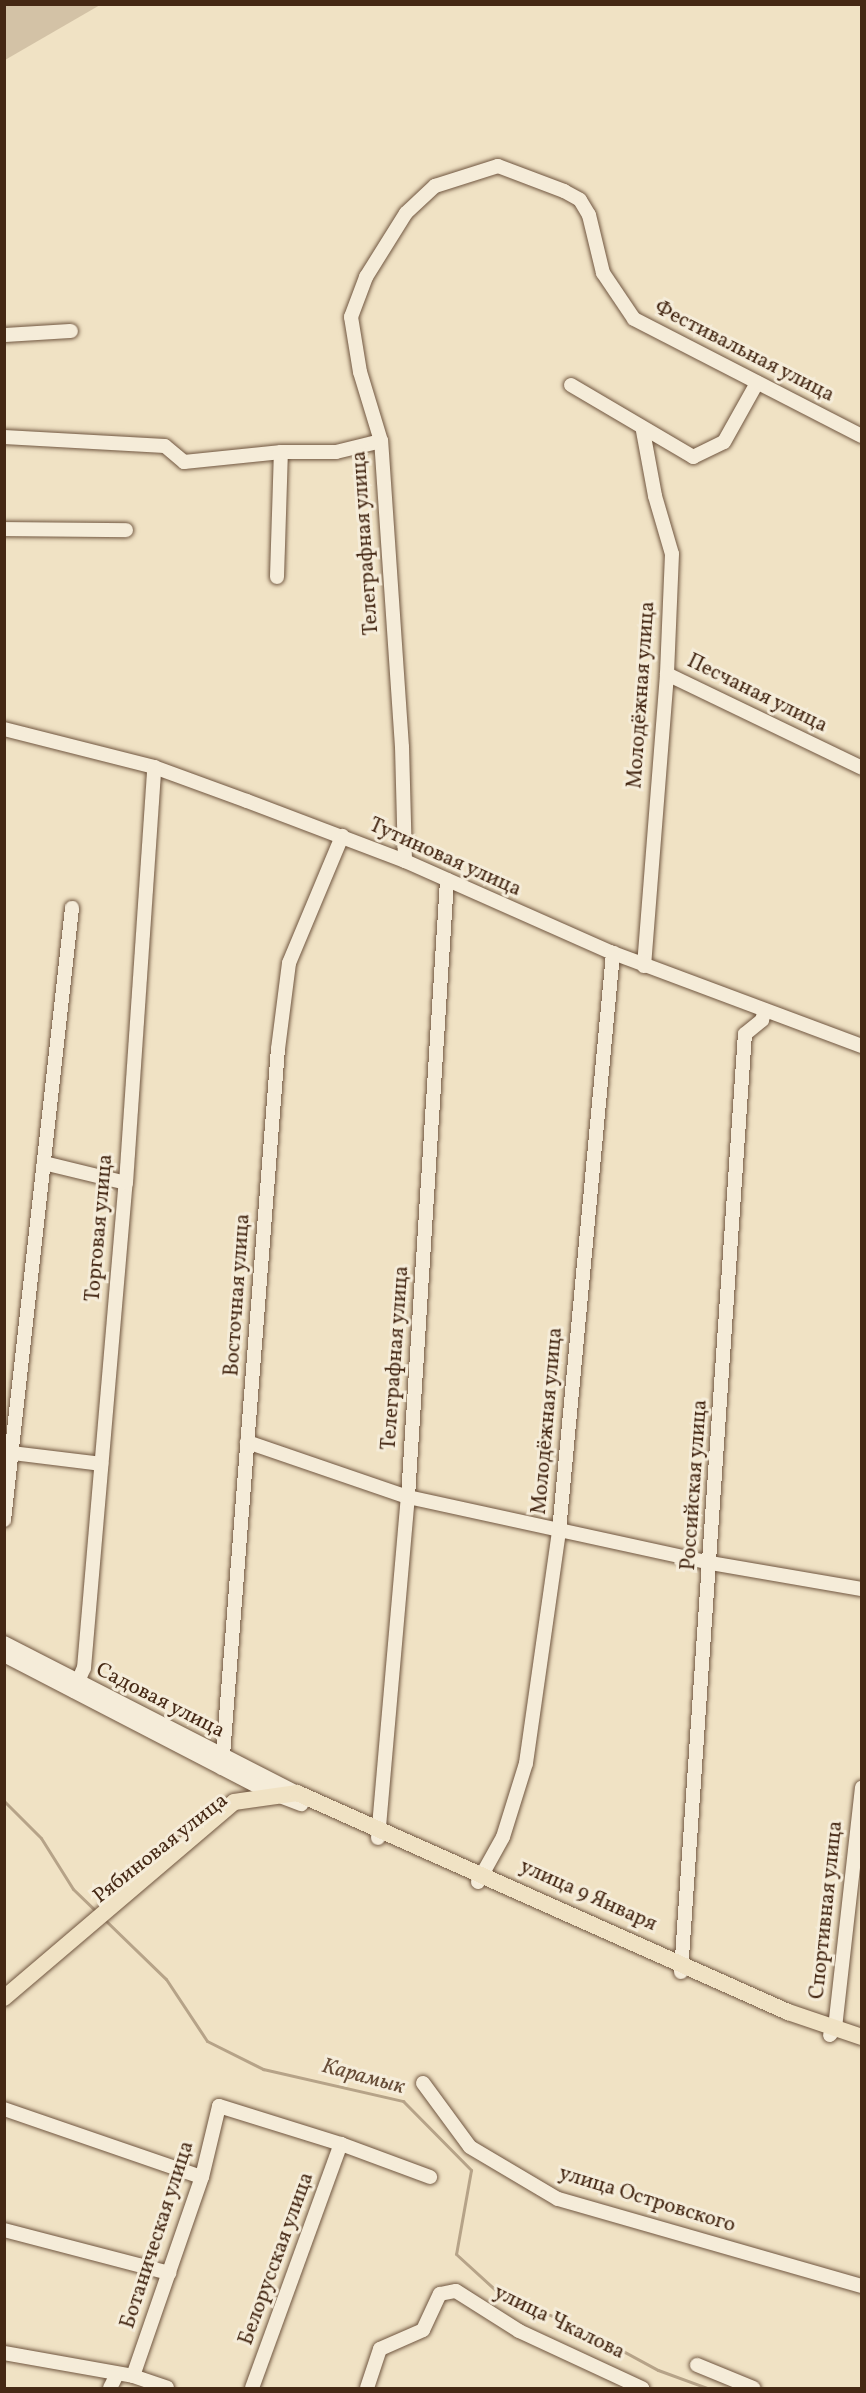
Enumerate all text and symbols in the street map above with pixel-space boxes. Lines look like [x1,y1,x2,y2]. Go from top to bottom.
street label: Фестивальная улица [650,296,838,408]
street label: Телеграфная улица [347,450,385,636]
street label: Молодёжная улица [623,600,661,790]
street label: Песчаная улица [682,649,832,739]
street label: Тутиновая улица [365,813,525,903]
street label: Торговая улица [81,1153,119,1303]
street label: Восточная улица [220,1213,256,1377]
street label: Телеграфная улица [377,1265,415,1451]
street label: Молодёжная улица [527,1326,569,1516]
street label: Российская улица [676,1398,714,1572]
street label: Садовая улица [91,1658,229,1744]
street label: Рябиновая улица [88,1788,234,1910]
street label: Спортивная улица [805,1819,849,2001]
street label: улица 9 Января [516,1855,660,1937]
water label: Карамык [319,2053,407,2101]
street label: Ботаническая улица [116,2138,200,2332]
street label: улица Островского [556,2161,738,2239]
street label: Белорусская улица [234,2169,320,2349]
street label: улица Чкалова [489,2280,629,2366]

